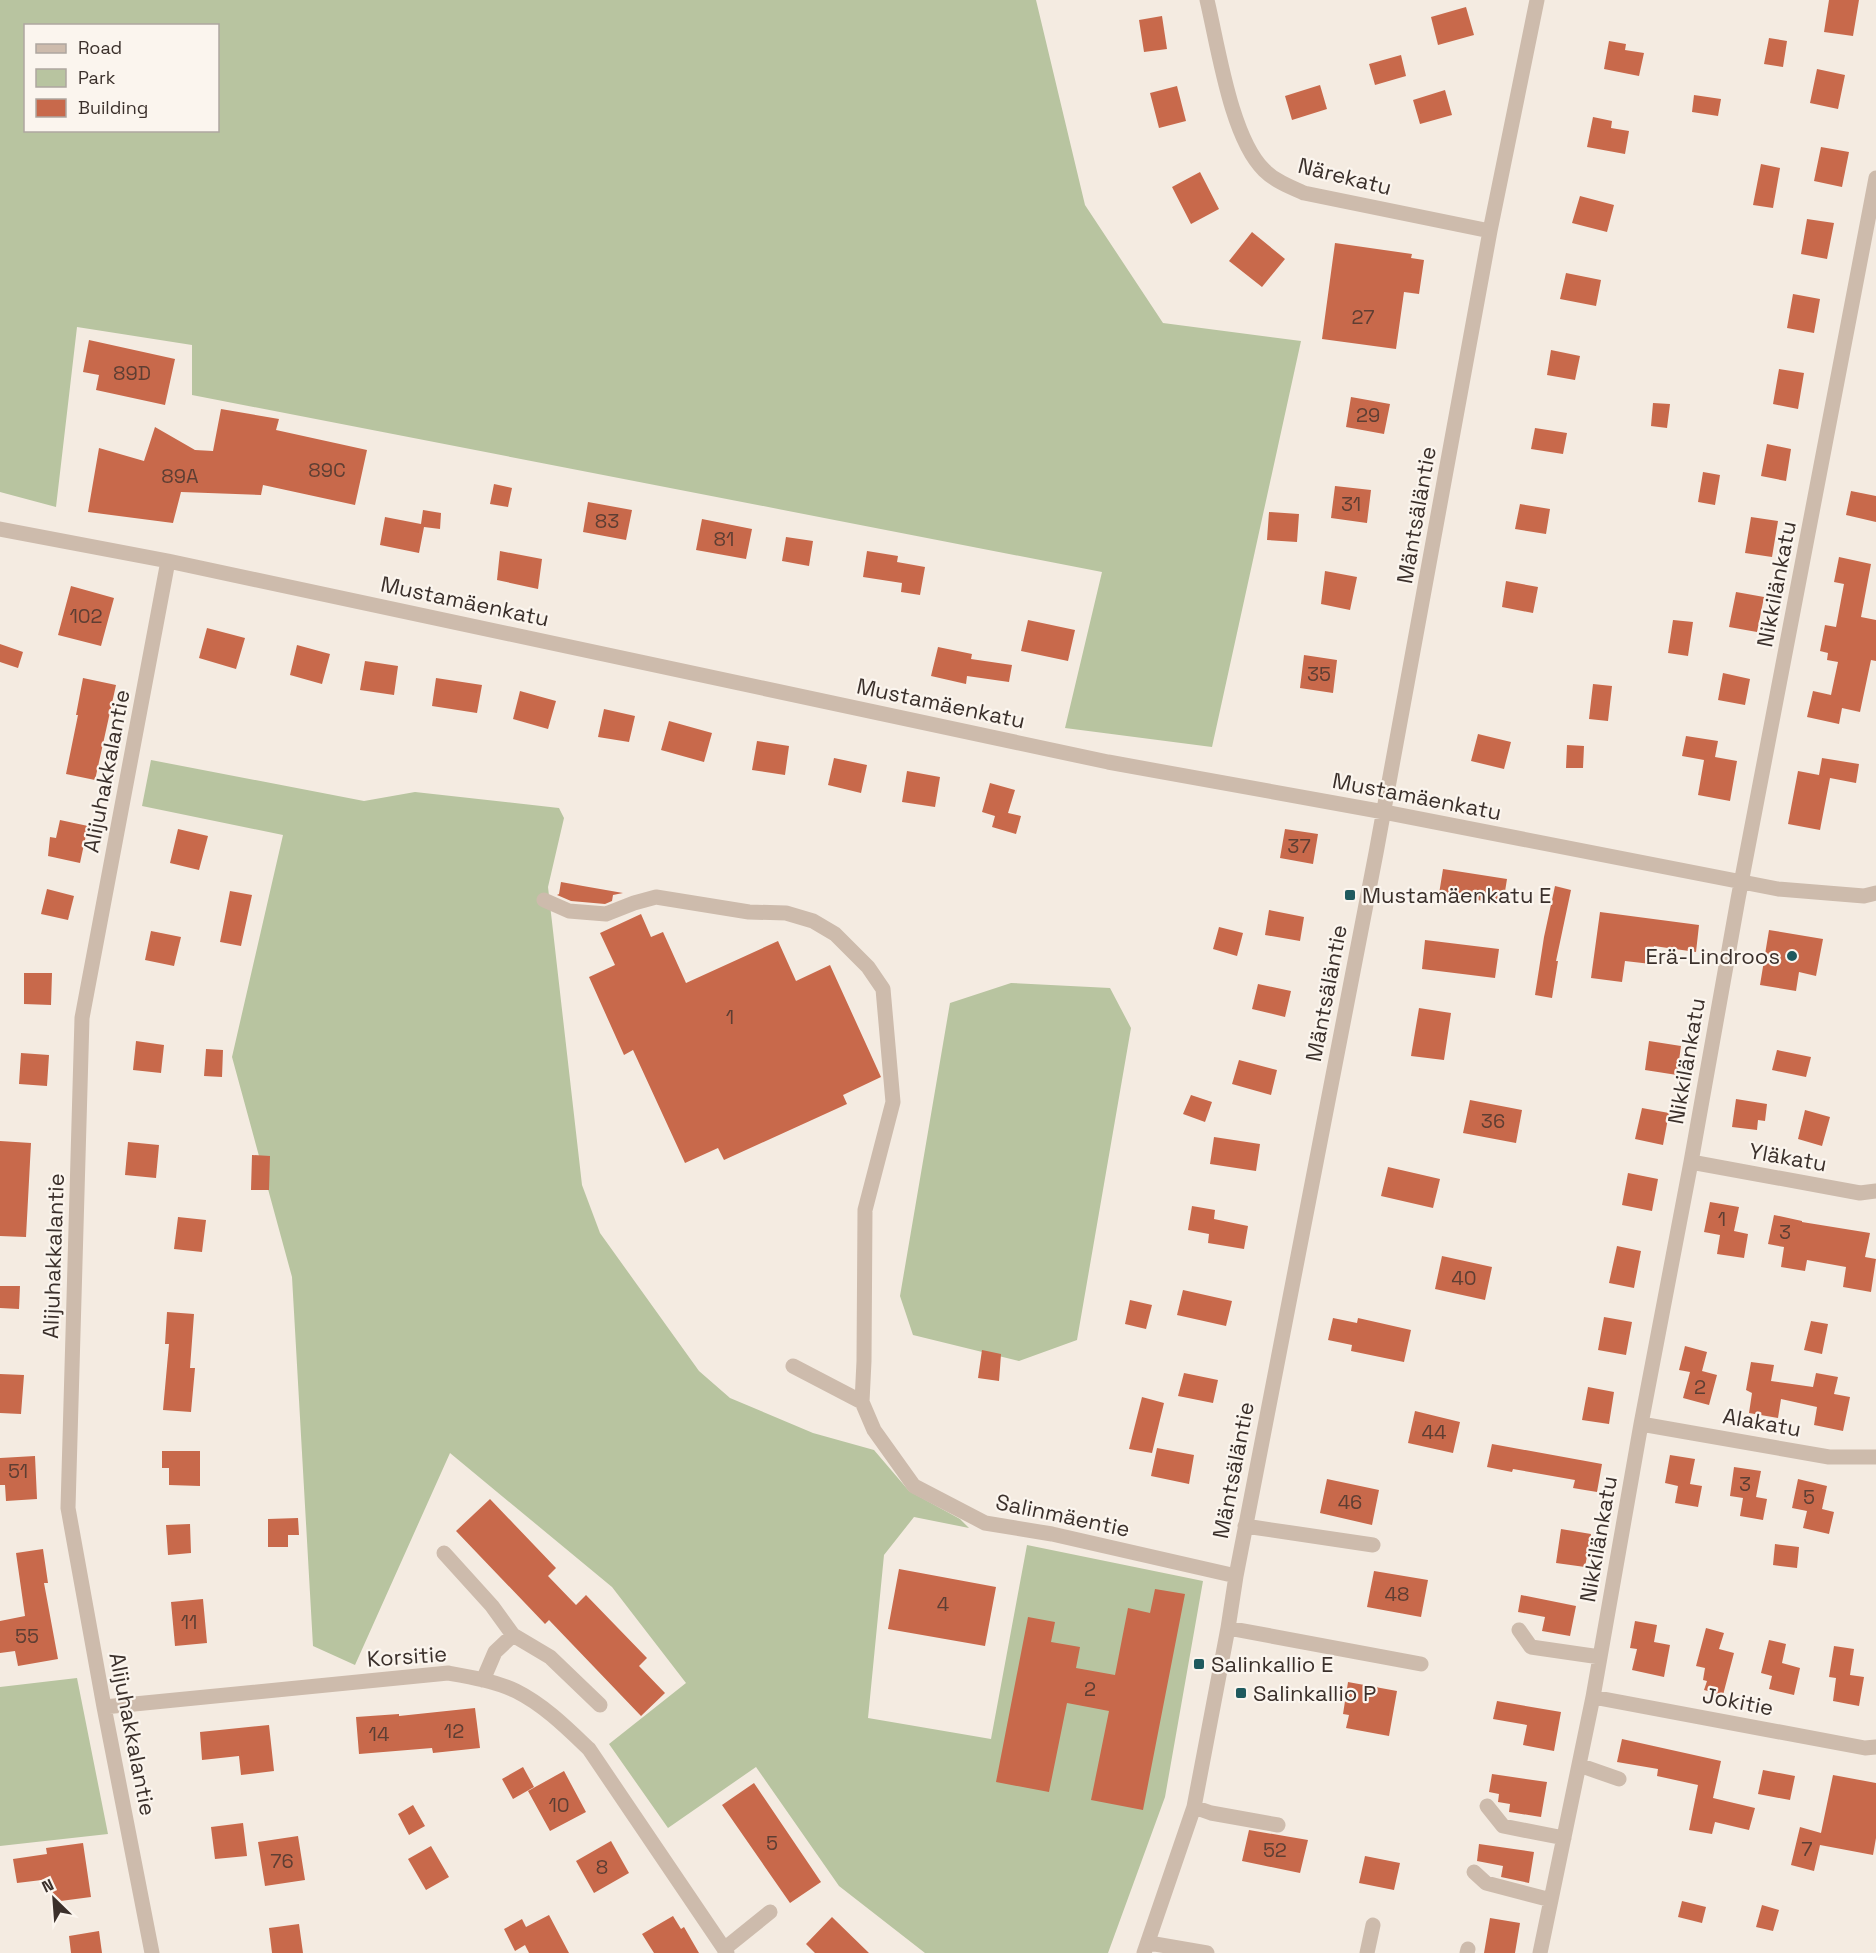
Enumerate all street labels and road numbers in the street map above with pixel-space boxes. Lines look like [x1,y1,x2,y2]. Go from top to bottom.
street label: Närekatu [1295,151,1395,201]
street label: Mäntsäläntie [1390,444,1442,586]
street label: Nikkilänkatu [1750,519,1802,649]
street label: Mustamäenkatu [378,569,552,633]
street label: Mustamäenkatu [854,671,1028,735]
street label: Alijuhakkalantie [76,687,136,855]
street label: Mustamäenkatu [1330,766,1504,826]
street label: Mäntsäläntie [1299,922,1353,1064]
street label: Nikkilänkatu [1661,996,1711,1126]
street label: Yläkatu [1747,1136,1829,1178]
street label: Alijuhakkalantie [36,1173,70,1339]
street label: Mäntsäläntie [1206,1399,1260,1541]
street label: Alakatu [1721,1401,1803,1443]
street label: Nikkilänkatu [1573,1474,1623,1604]
street label: Salinmäentie [993,1487,1133,1543]
street label: Korsitie [366,1639,448,1673]
street label: Alijuhakkalantie [103,1650,163,1818]
street label: Jokitie [1700,1680,1776,1722]

